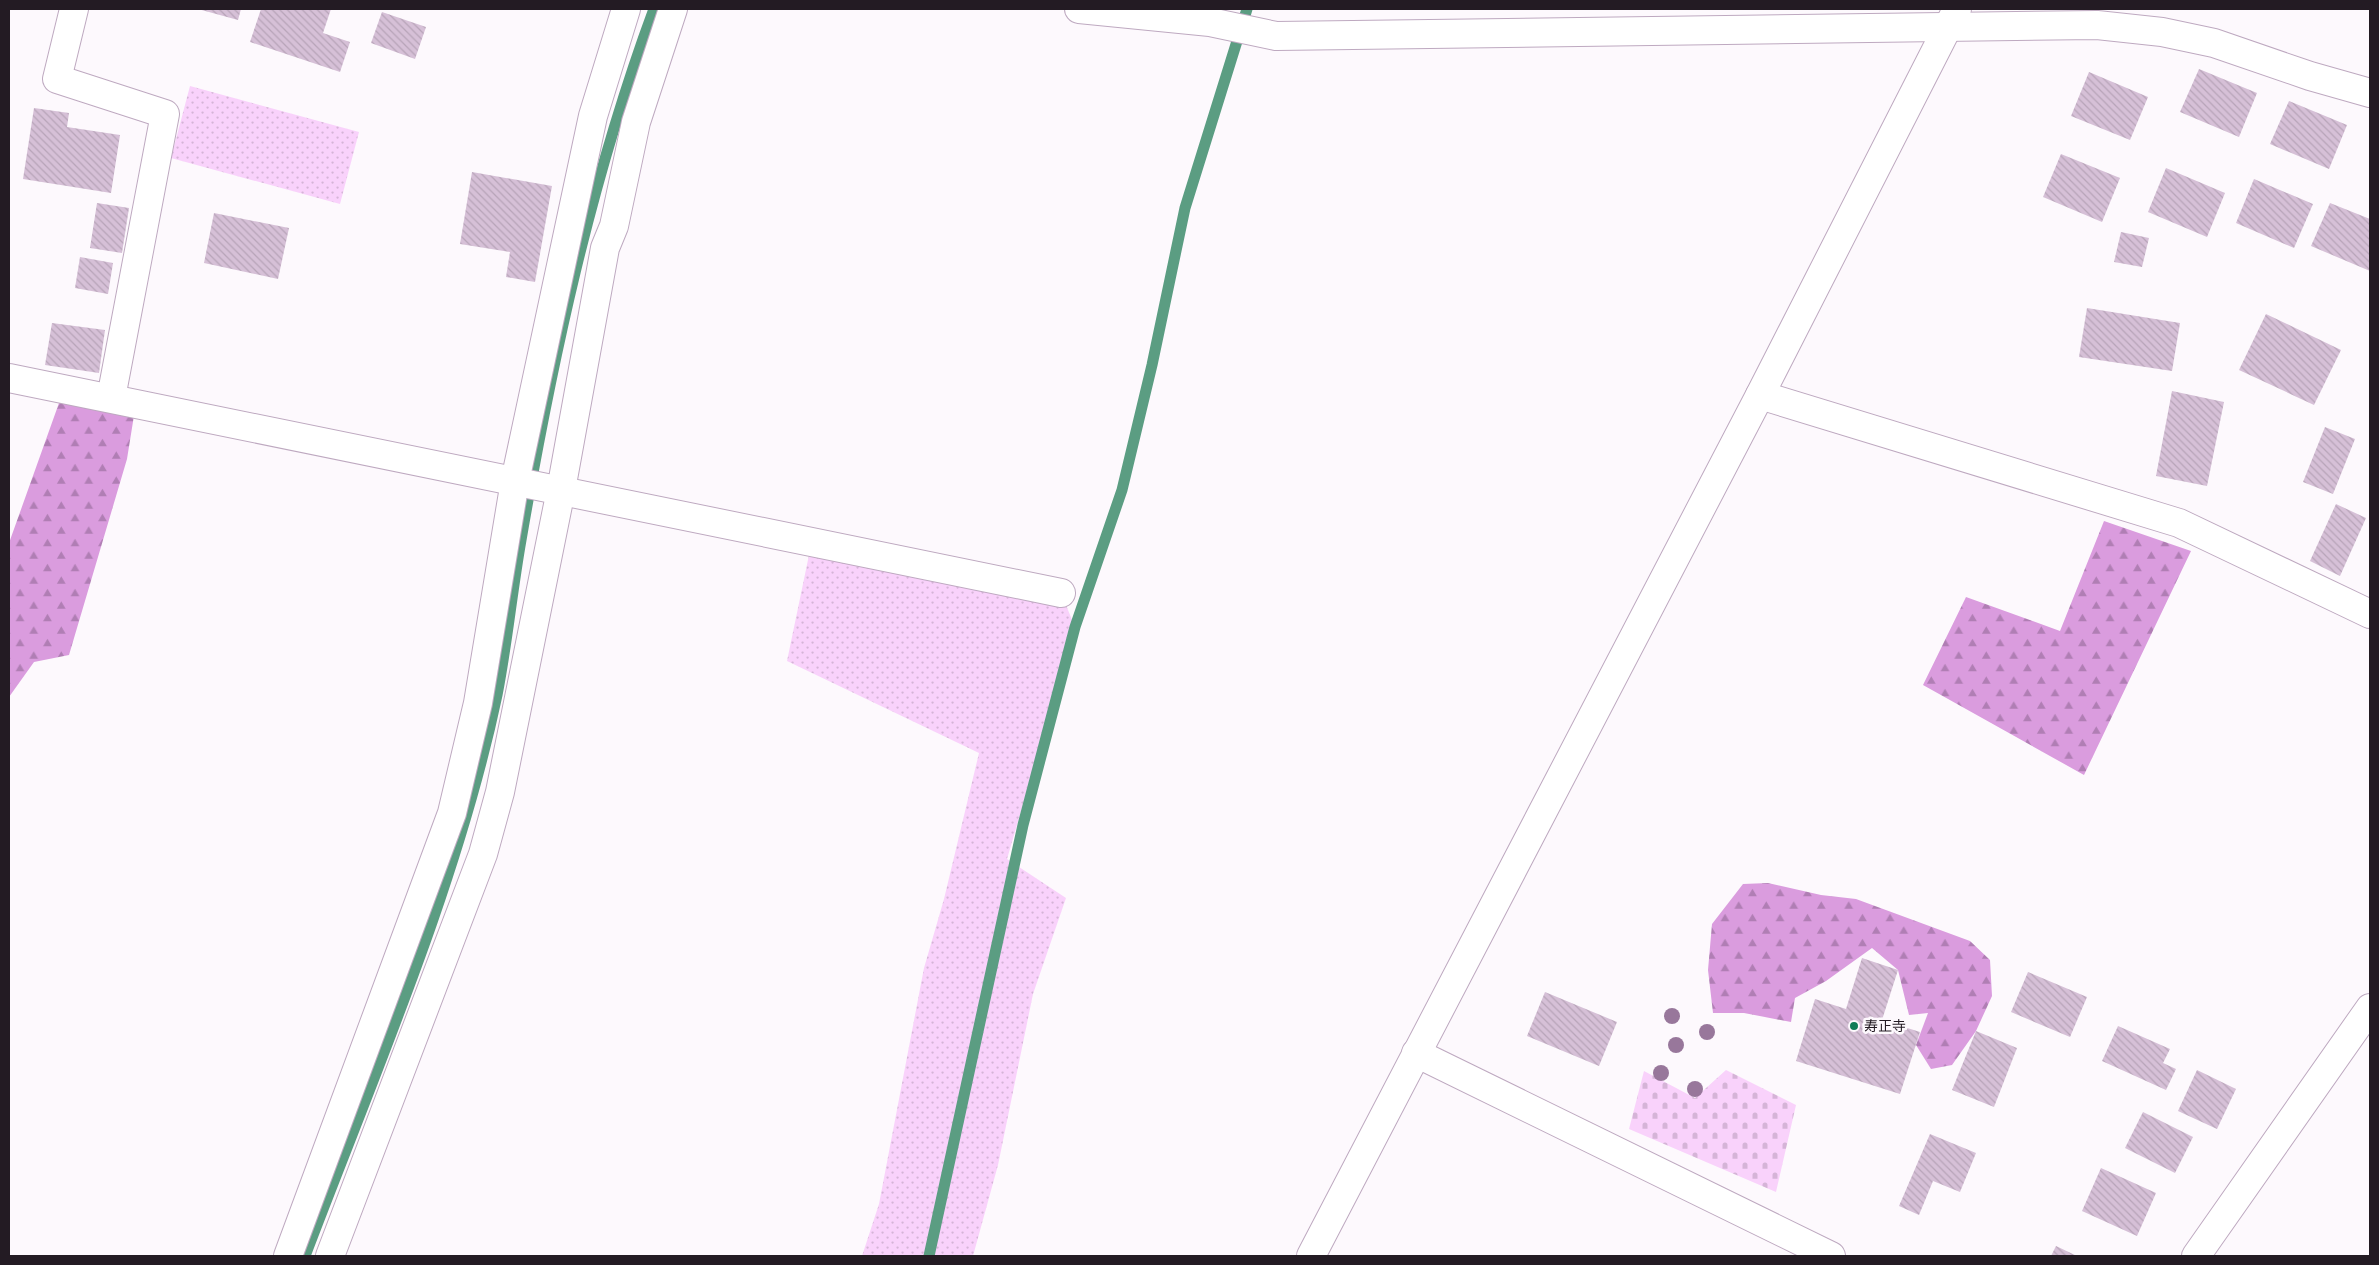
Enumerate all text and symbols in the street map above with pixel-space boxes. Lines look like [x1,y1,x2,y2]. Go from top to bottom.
place label: 寿正寺 [1864,1016,1906,1035]
marker: 寿正寺 [1848,1020,1860,1032]

